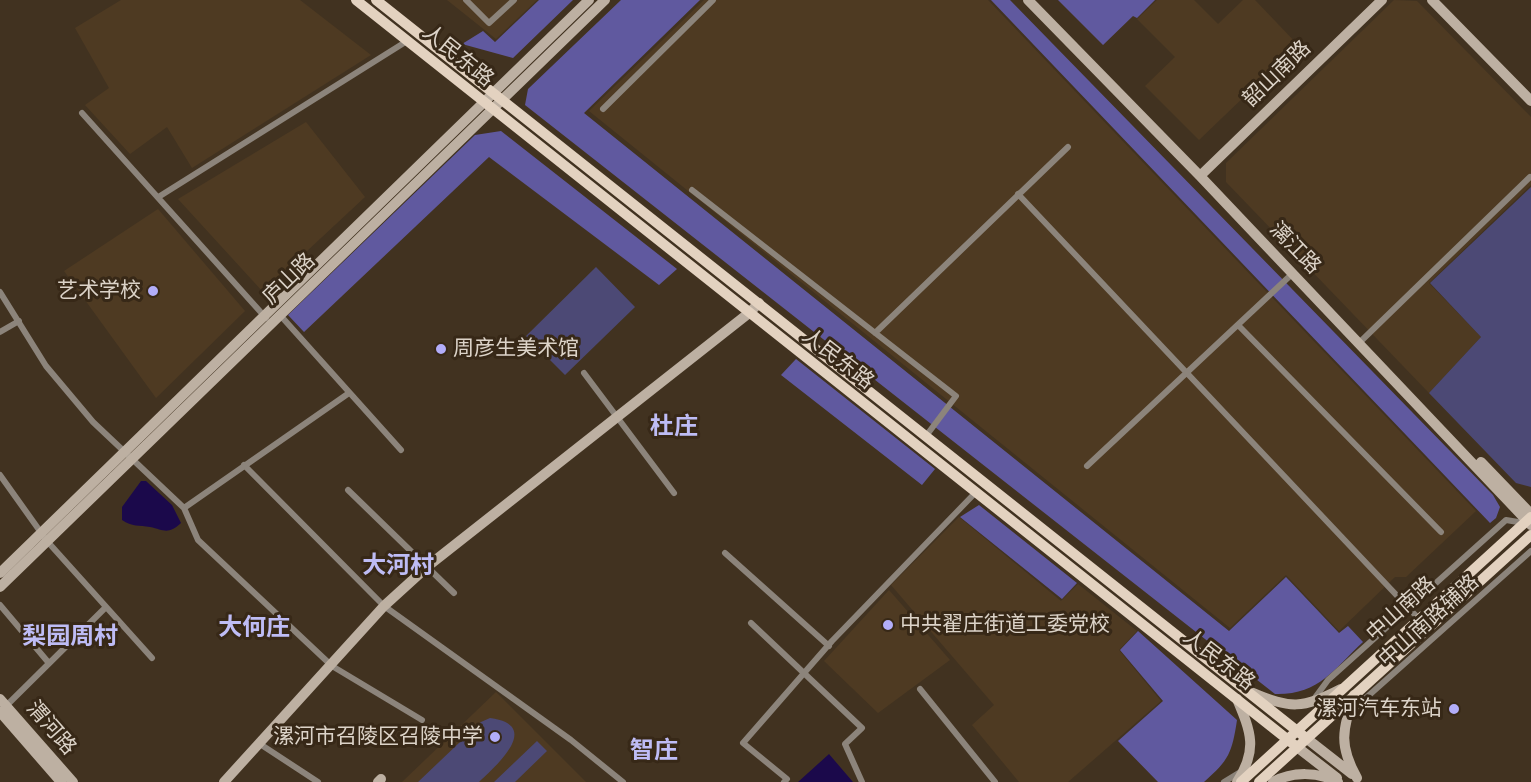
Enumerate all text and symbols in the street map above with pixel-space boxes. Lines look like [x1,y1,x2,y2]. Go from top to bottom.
street label: 人民东路 [417,20,499,92]
street label: 韶山南路 [1238,36,1316,112]
street label: 漓江路 [1264,217,1326,279]
street label: 庐山路 [258,248,320,310]
place label: 艺术学校 [57,278,141,304]
marker: 艺术学校 [146,284,160,298]
street label: 人民东路 [797,323,879,395]
place label: 周彦生美术馆 [453,336,579,362]
marker: 周彦生美术馆 [434,342,448,356]
district label: 杜庄 [650,413,698,441]
district label: 大河村 [362,552,434,580]
street label: 中山南路辅路 [1374,569,1484,673]
street label: 中山南路 [1361,572,1441,646]
place label: 中共翟庄街道工委党校 [900,612,1110,638]
district label: 大何庄 [218,614,290,642]
marker: 中共翟庄街道工委党校 [881,618,895,632]
district label: 梨园周村 [22,623,118,651]
street label: 人民东路 [1178,624,1260,696]
street label: 渭河路 [21,696,81,760]
place label: 漯河汽车东站 [1316,696,1442,722]
marker: 漯河汽车东站 [1447,702,1461,716]
place label: 漯河市召陵区召陵中学 [273,724,483,750]
marker: 漯河市召陵区召陵中学 [488,730,502,744]
district label: 智庄 [630,737,678,765]

